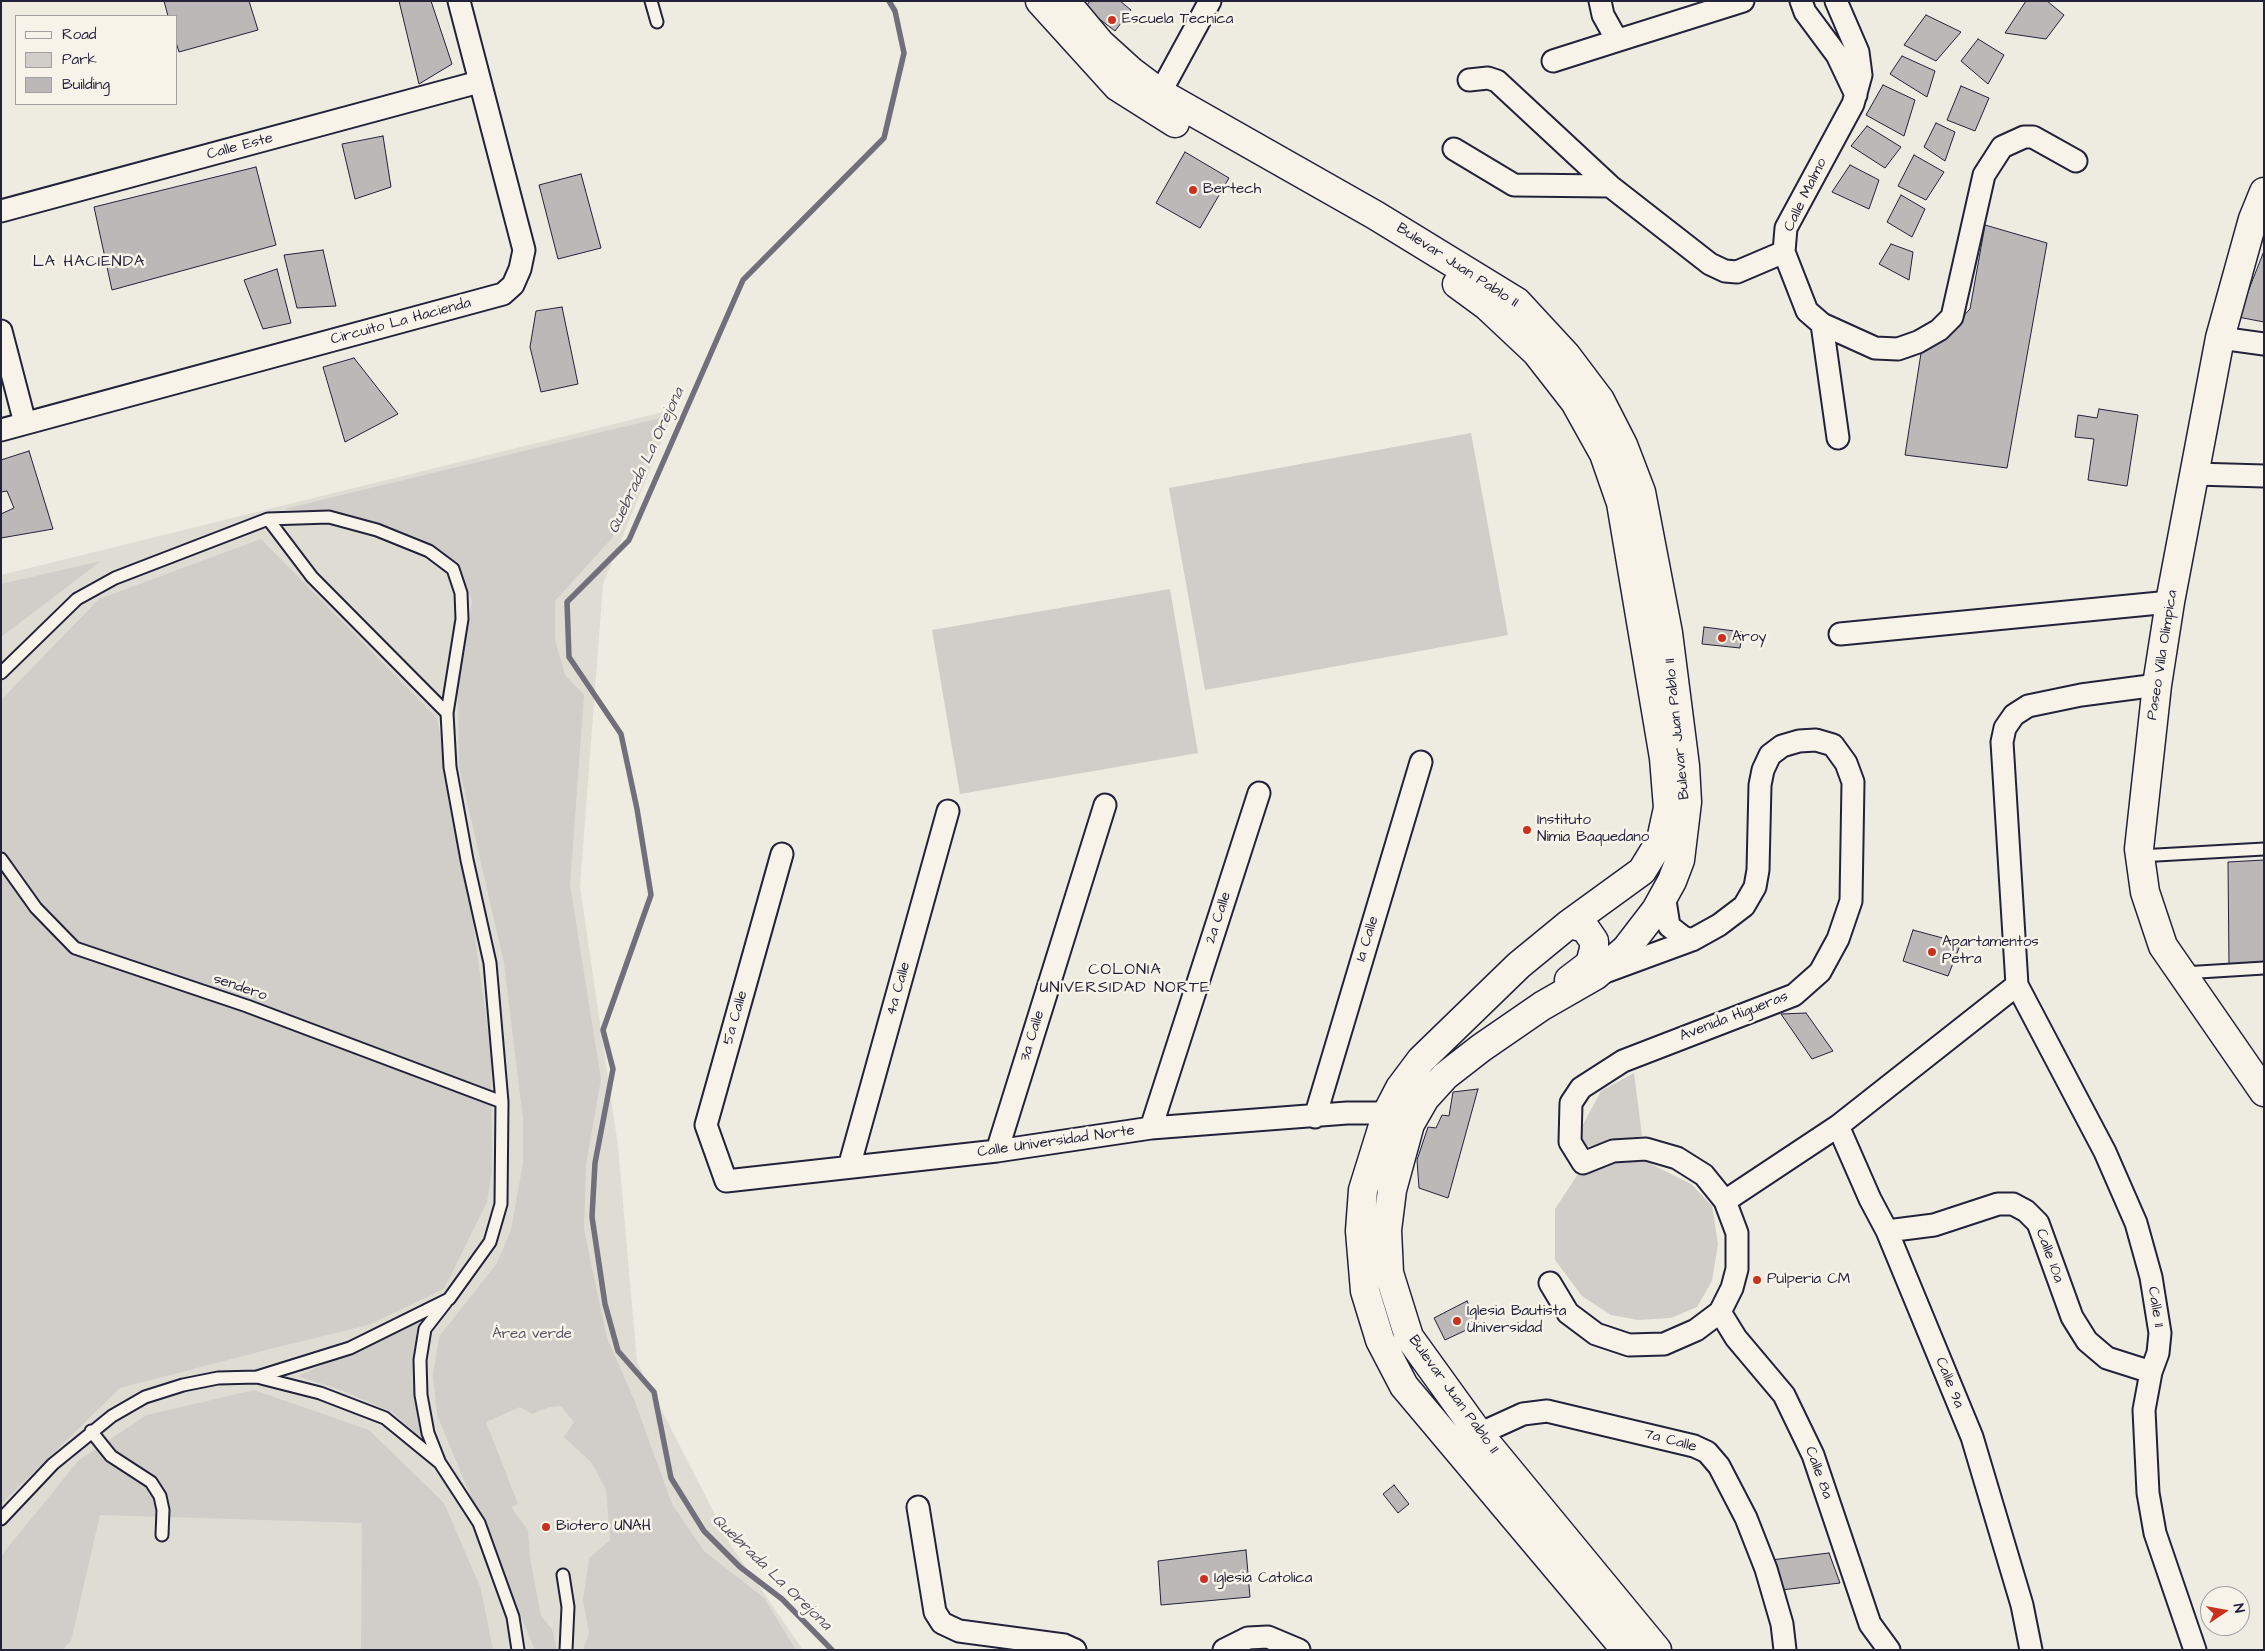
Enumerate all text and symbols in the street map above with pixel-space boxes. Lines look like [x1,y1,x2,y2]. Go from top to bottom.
place label: Escuela Tecnica [1122,11,1233,29]
marker: Escuela Tecnica [1106,14,1118,26]
legend [15,15,178,105]
text: Road [62,24,96,45]
text: Park [62,49,97,70]
text: Building [62,74,110,95]
street label: Calle Este [205,130,275,164]
street label: Calle Malmo [1780,155,1832,235]
place label: Bertech [1203,181,1261,199]
marker: Bertech [1187,184,1199,196]
street label: Bulevar Juan Pablo II [1393,220,1521,312]
district label: LA HACIENDA [31,253,147,273]
street label: Circuito La Hacienda [329,295,473,349]
water label: Quebrada La Orejona [605,385,689,537]
street label: Paseo Villa Olímpica [2144,589,2182,721]
place label: Aroy [1732,629,1767,647]
marker: Aroy [1716,632,1728,644]
street label: Bulevar Juan Pablo II [1662,657,1694,801]
place label: Instituto Nimia Baquedano [1537,812,1649,847]
marker: Instituto Nimia Baquedano [1521,824,1533,836]
street label: 2a Calle [1202,890,1236,946]
street label: 1a Calle [1353,914,1383,964]
place label: Apartamentos Petra [1942,934,2039,969]
marker: Apartamentos Petra [1926,946,1938,958]
street label: 4a Calle [883,960,915,1018]
district label: COLONIA UNIVERSIDAD NORTE [1037,961,1213,999]
street label: sendero [211,970,269,1006]
street label: Avenida Higueras [1677,988,1791,1046]
street label: 5a Calle [720,989,752,1047]
street label: 3a Calle [1017,1008,1049,1064]
street label: Calle Universidad Norte [976,1122,1136,1162]
street label: Calle 10a [2031,1227,2067,1285]
place label: Pulperia CM [1767,1271,1850,1289]
marker: Pulperia CM [1751,1274,1763,1286]
street label: Calle 11 [2143,1285,2167,1329]
place label: Iglesia Bautista Universidad [1467,1303,1566,1338]
marker: Iglesia Bautista Universidad [1451,1315,1463,1327]
park label: Àrea verde [492,1326,572,1344]
street label: Bulevar Juan Pablo II [1404,1332,1502,1458]
street label: Calle 9a [1931,1355,1967,1411]
street label: 7a Calle [1642,1425,1698,1457]
street label: Calle 8a [1800,1444,1836,1502]
water label: Quebrada La Orejona [707,1511,835,1635]
place label: Biotero UNAH [556,1518,651,1536]
marker: Biotero UNAH [540,1521,552,1533]
place label: Iglesia Catolica [1214,1570,1312,1588]
marker: Iglesia Catolica [1198,1573,1210,1585]
north arrow [2200,1586,2250,1636]
text: N [2228,1602,2249,1614]

